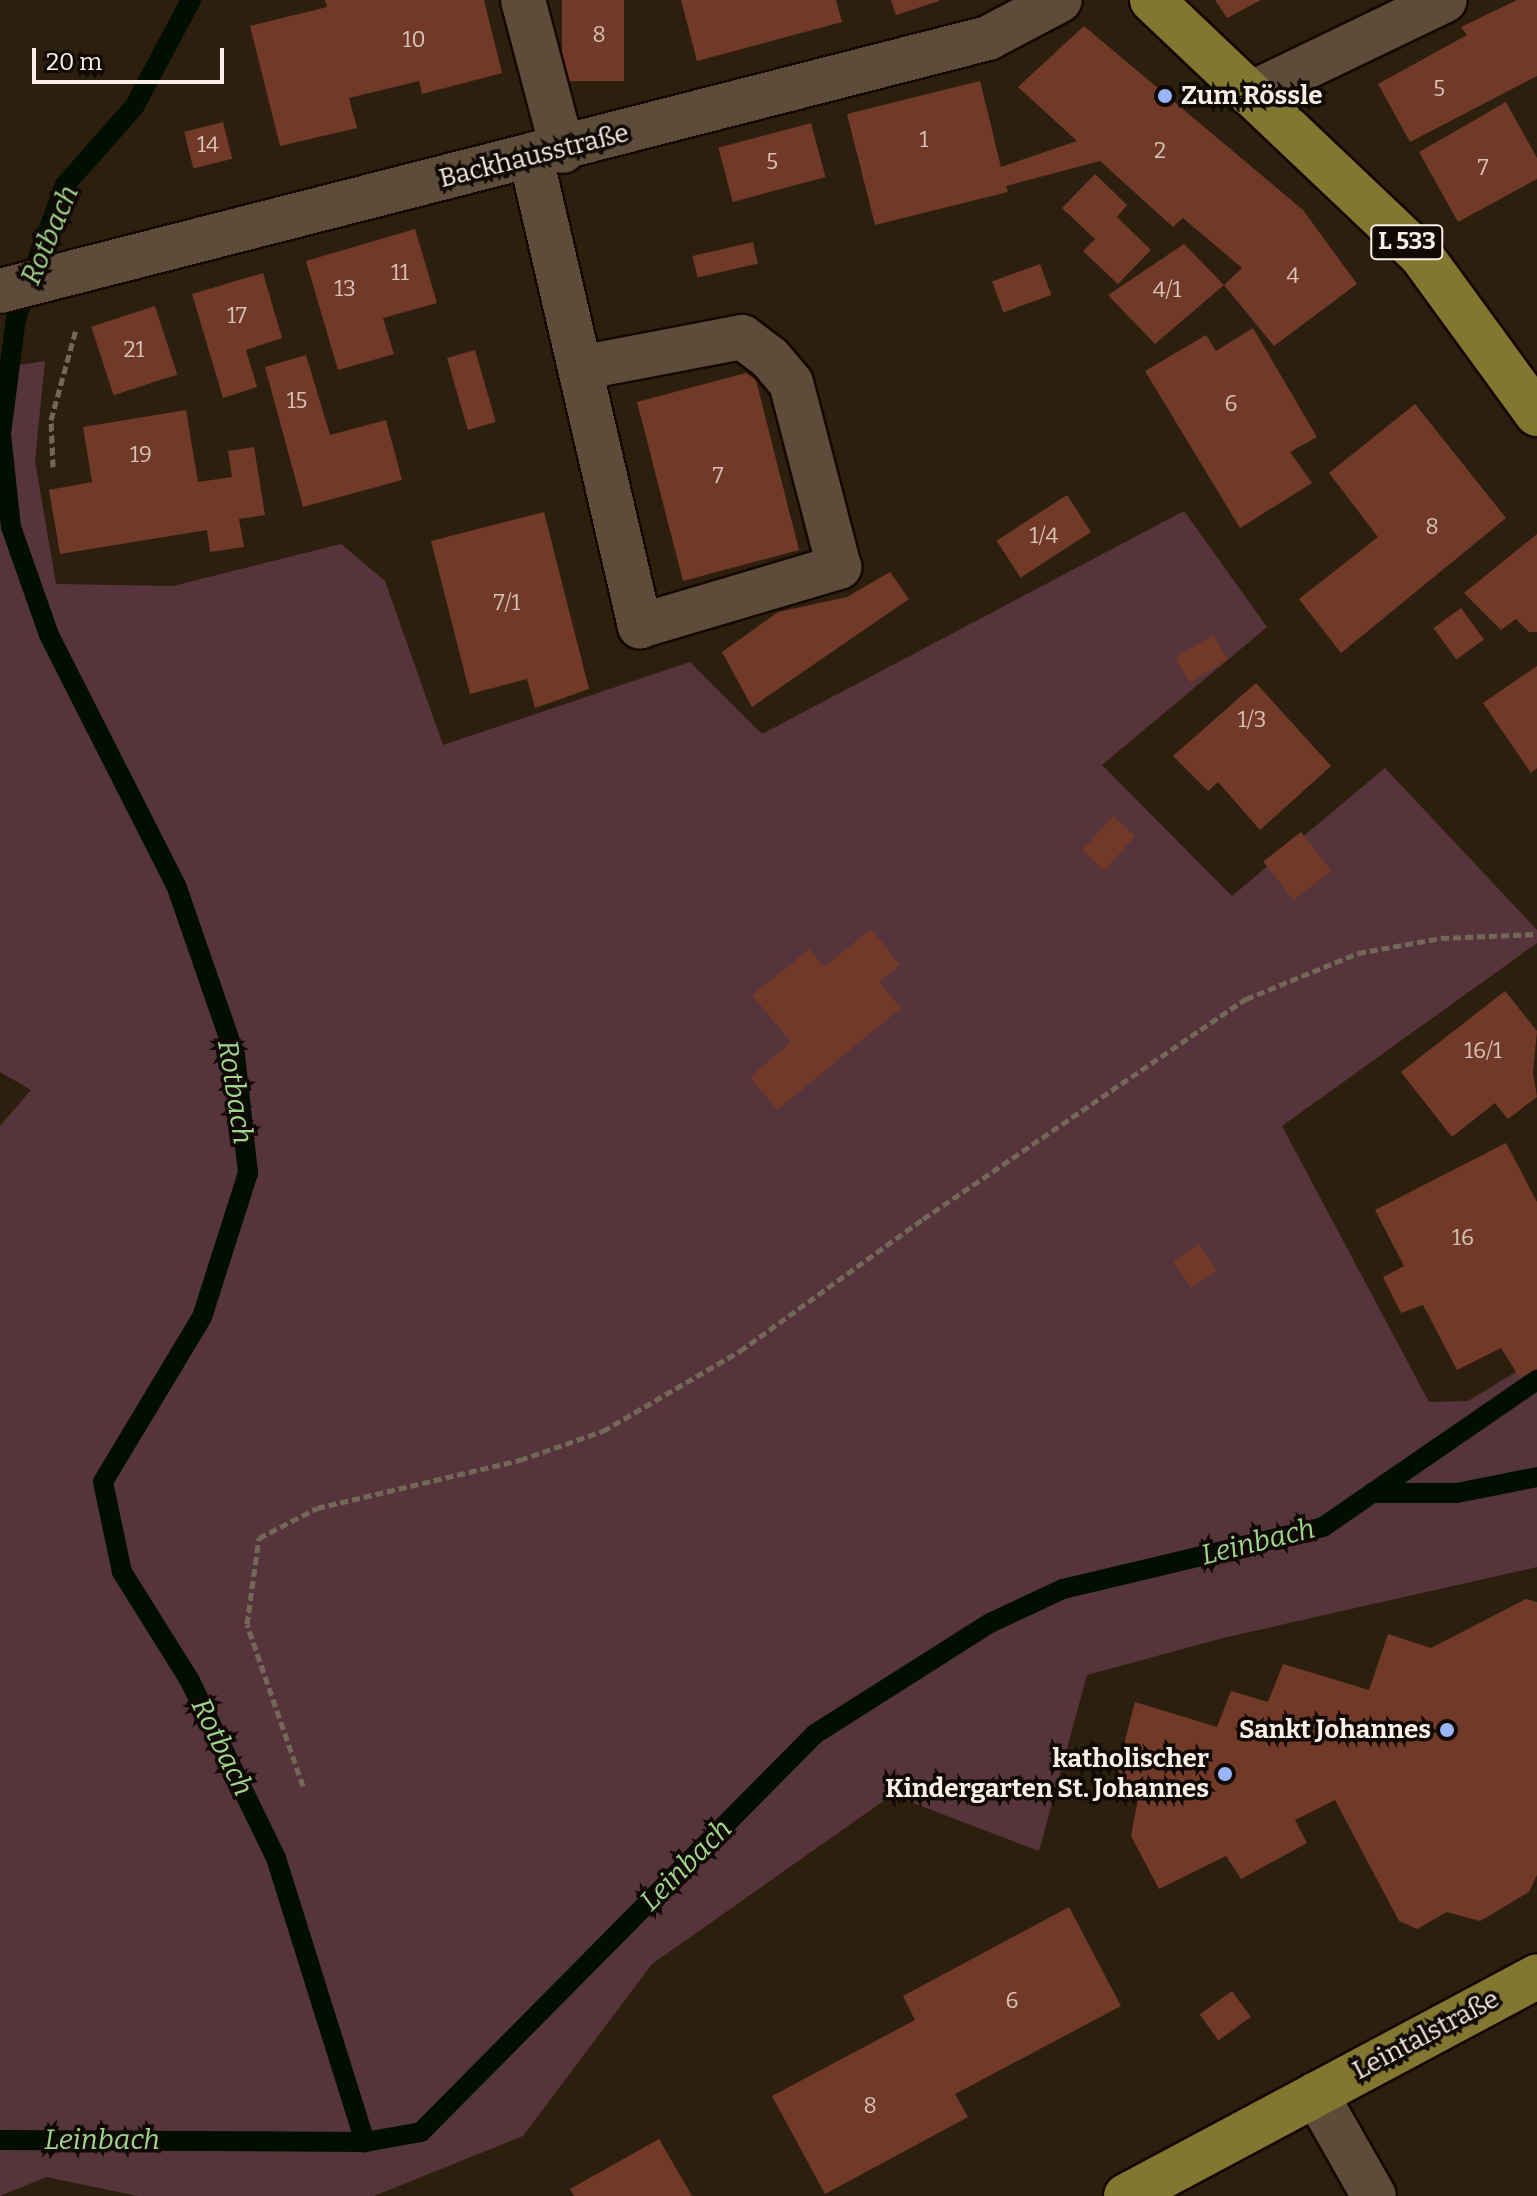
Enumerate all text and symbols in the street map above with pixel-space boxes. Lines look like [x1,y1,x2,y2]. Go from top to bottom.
house number: 8 [592,22,606,48]
house number: 10 [402,27,426,53]
scale bar [36,32,228,82]
text: 20 m [46,48,102,76]
house number: 5 [1433,76,1445,102]
place label: Zum Rössle [1181,80,1322,112]
marker: Zum Rössle [1156,87,1174,105]
street label: Backhausstraße [436,117,632,195]
house number: 1 [920,127,928,153]
house number: 14 [197,132,219,158]
house number: 2 [1154,138,1166,164]
house number: 5 [766,149,778,175]
house number: 7 [1477,155,1489,181]
water label: Rotbach [14,180,86,290]
road number: L 533 [1369,222,1445,262]
house number: 11 [391,260,409,286]
house number: 4 [1287,263,1299,289]
house number: 13 [334,276,356,302]
house number: 4/1 [1153,277,1181,303]
house number: 17 [227,303,247,329]
house number: 21 [124,337,144,363]
house number: 15 [287,388,307,414]
house number: 6 [1225,391,1237,417]
house number: 19 [130,442,152,468]
house number: 7 [712,463,724,489]
house number: 8 [1425,514,1439,540]
house number: 1/4 [1030,523,1058,549]
house number: 7/1 [494,590,520,616]
house number: 1/3 [1238,707,1266,733]
water label: Rotbach [210,1038,260,1146]
house number: 16/1 [1464,1038,1502,1064]
house number: 16 [1452,1225,1474,1251]
water label: Leinbach [1198,1512,1318,1572]
water label: Rotbach [184,1693,260,1801]
place label: Sankt Johannes [1239,1714,1431,1746]
marker: Sankt Johannes [1438,1721,1456,1739]
place label: katholischer Kindergarten St. Johannes [885,1743,1209,1804]
marker: katholischer Kindergarten St. Johannes [1216,1765,1234,1783]
water label: Leinbach [633,1812,739,1918]
street label: Leintalstraße [1348,1983,1504,2087]
house number: 6 [1006,1988,1018,2014]
house number: 8 [863,2093,877,2119]
water label: Leinbach [44,2123,160,2157]

